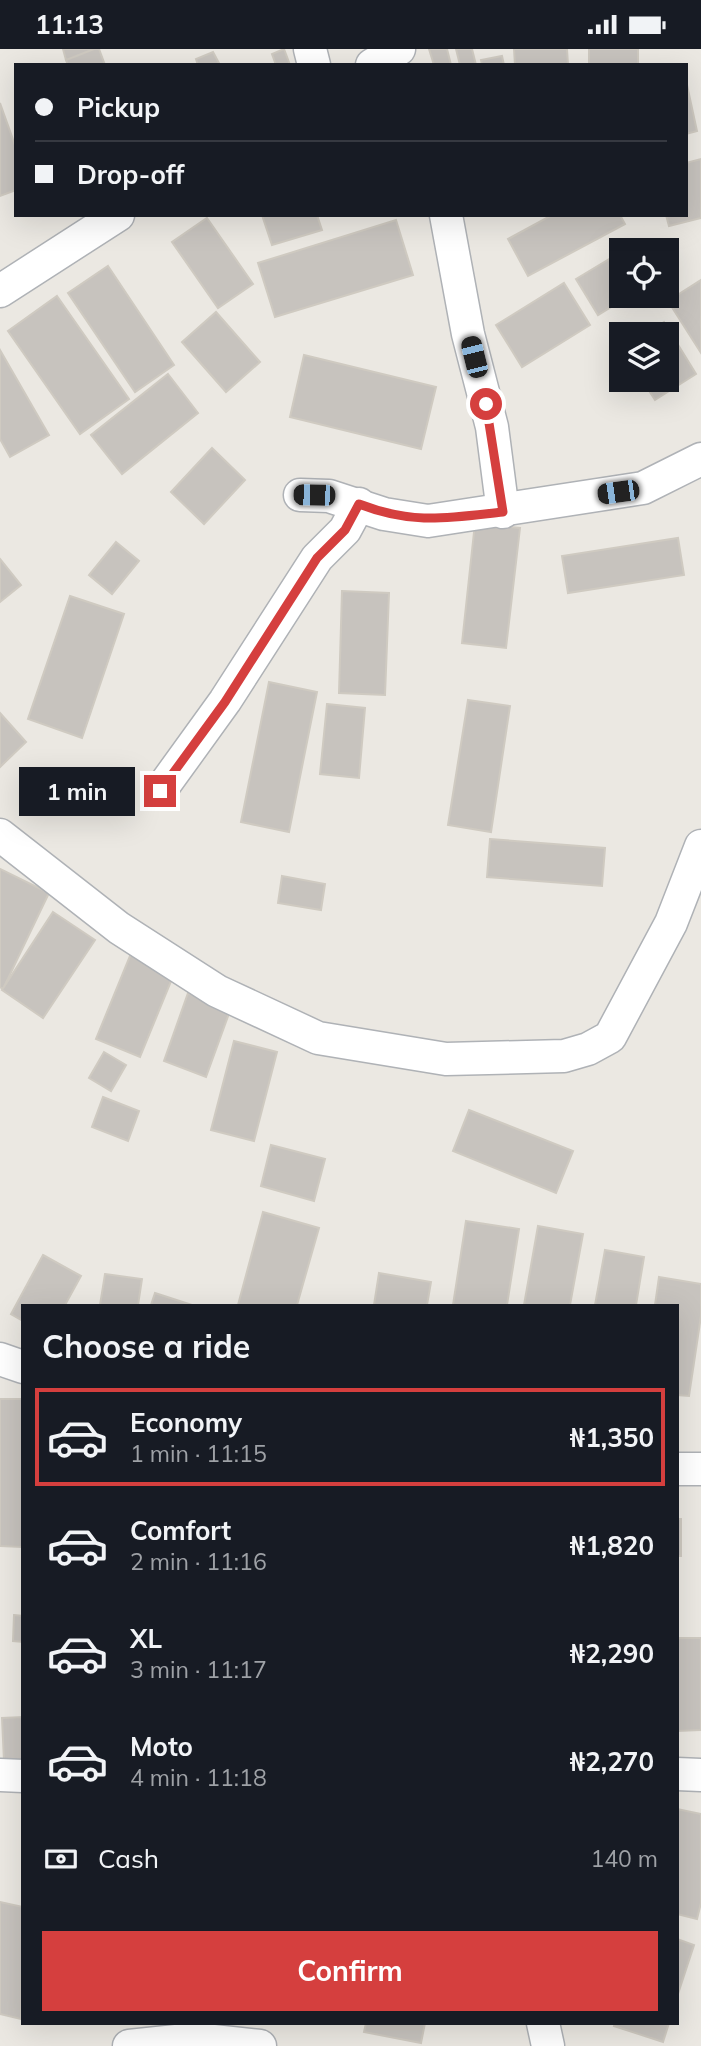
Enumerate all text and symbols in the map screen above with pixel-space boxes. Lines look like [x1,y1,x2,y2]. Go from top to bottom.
text: 11:13 [35,8,104,41]
text: Pickup [77,91,160,124]
text: Drop-off [77,158,184,191]
map controls [609,238,679,392]
button: locate [609,238,679,308]
button: layers [609,322,679,392]
car [459,334,490,380]
route start [470,388,502,420]
car [596,479,641,505]
car [293,484,336,506]
callout: 1 min [20,767,136,815]
route end [144,775,176,807]
text: 1 min [47,777,107,806]
text: Choose a ride [42,1326,250,1366]
icon: car [46,1406,109,1469]
text: Economy [130,1406,242,1439]
text: ₦1,350 [570,1421,654,1454]
text: 1 min · 11:15 [130,1439,267,1468]
icon: car [46,1514,109,1577]
text: Comfort [130,1514,231,1547]
text: ₦1,820 [570,1529,654,1562]
text: 2 min · 11:16 [130,1547,267,1576]
icon: car [46,1622,109,1685]
text: XL [130,1622,162,1655]
text: ₦2,290 [570,1637,654,1670]
text: 3 min · 11:17 [130,1655,267,1684]
icon: car [46,1730,109,1793]
text: Moto [130,1730,193,1763]
text: ₦2,270 [570,1745,654,1778]
text: 4 min · 11:18 [130,1763,267,1792]
icon: cash [42,1840,80,1878]
text: Cash [98,1842,159,1875]
text: 140 m [590,1844,658,1873]
button: Confirm [42,1931,658,2011]

